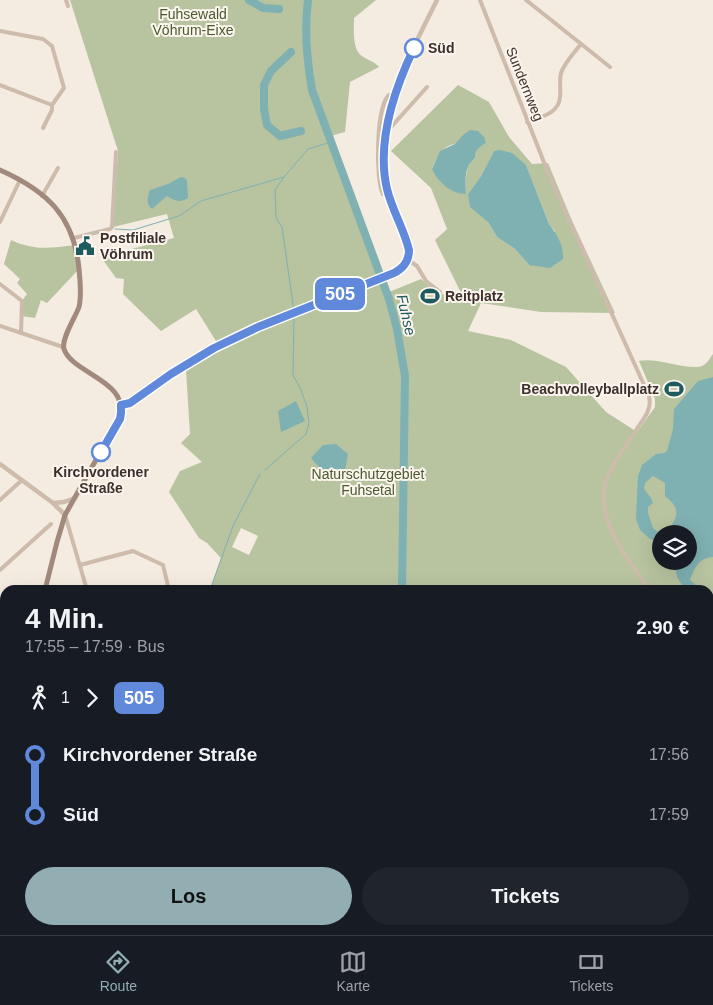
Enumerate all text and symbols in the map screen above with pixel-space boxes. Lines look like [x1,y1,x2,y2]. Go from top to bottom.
park label: Fuhsewald Vöhrum-Eixe [153,6,234,38]
marker: Süd [404,38,424,58]
place label: Süd [428,40,454,56]
street label: Sundernweg [503,45,547,123]
place label: Postfiliale Vöhrum [100,230,166,262]
public building icon: Postfiliale Vöhrum [74,235,96,257]
line badge: 505 [311,278,369,310]
text: 505 [325,284,355,304]
sports icon: Reitplatz [419,285,441,307]
place label: Reitplatz [445,288,503,304]
water label: Fuhse [394,293,419,337]
sports icon: Beachvolleyballplatz [663,378,685,400]
place label: Beachvolleyballplatz [521,381,659,397]
marker: Kirchvordener Straße [91,442,111,462]
place label: Kirchvordener Straße [53,464,149,496]
park label: Naturschutzgebiet Fuhsetal [312,466,425,498]
map controls [652,525,697,570]
button: layers [652,525,697,570]
text: 4 Min. [25,603,104,634]
text: 2.90 € [636,617,689,638]
text: 17:55 – 17:59 · Bus [25,638,165,655]
icon: walk [25,684,53,712]
icon: forward [78,684,106,712]
text: 505 [124,688,154,708]
text: 1 [61,689,70,706]
text: Kirchvordener Straße [63,744,257,765]
text: 17:56 [649,746,689,763]
text: Süd [63,804,99,825]
text: 17:59 [649,806,689,823]
button: Los [25,867,352,925]
button: Tickets [362,867,689,925]
tab: Route [100,948,137,994]
tab: Karte [337,948,370,994]
tab: Tickets [569,948,613,994]

